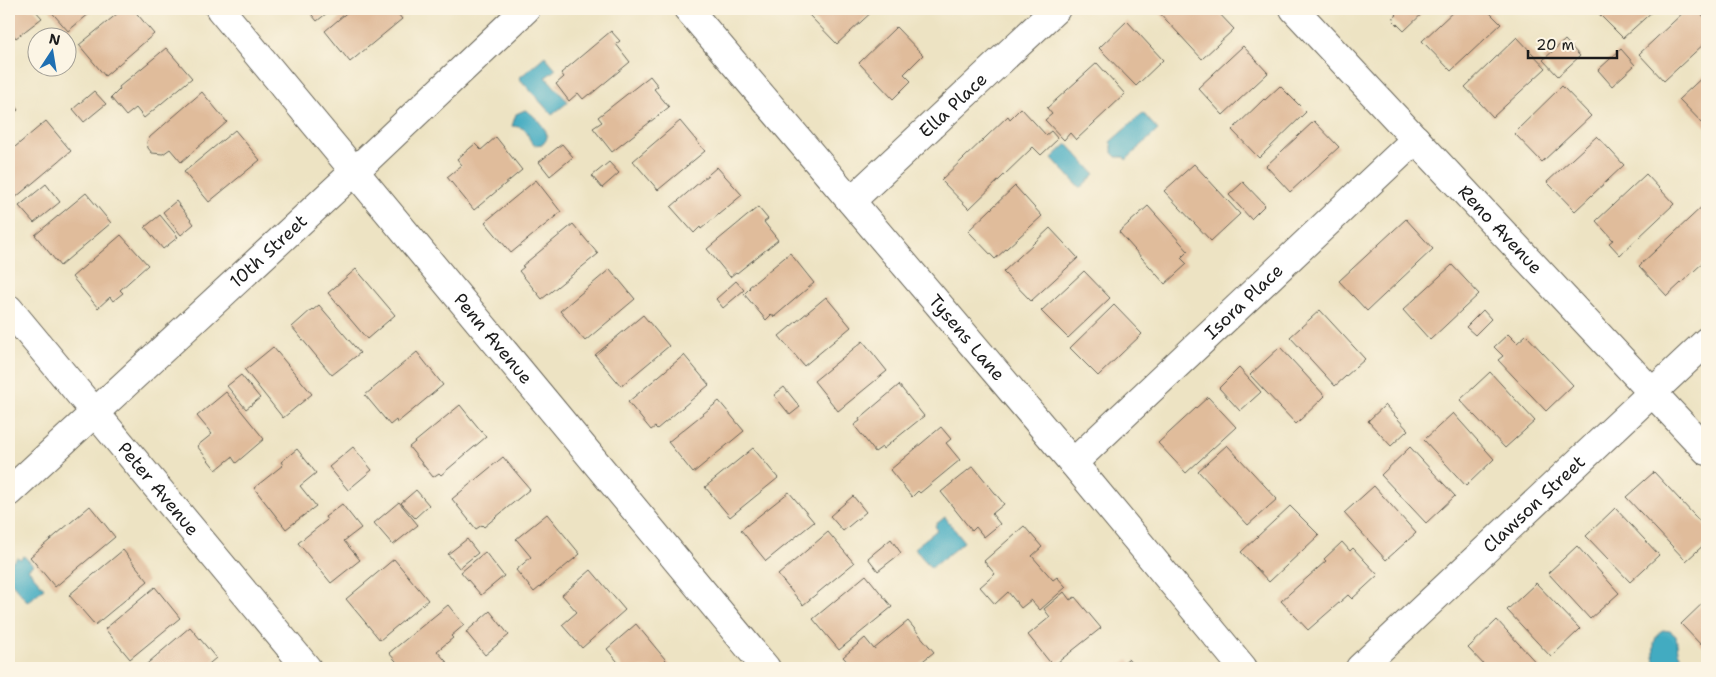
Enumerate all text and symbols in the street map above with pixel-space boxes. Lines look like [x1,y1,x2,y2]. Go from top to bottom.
north arrow [28,28,78,78]
scale bar [1528,28,1617,60]
text: N [47,29,62,49]
text: 20 m [1536,35,1575,55]
street label: Ella Place [914,67,992,143]
street label: Reno Avenue [1453,180,1548,279]
street label: 10th Street [225,209,313,293]
street label: Isora Place [1199,259,1288,345]
street label: Penn Avenue [448,288,538,389]
street label: Tysens Lane [923,289,1010,386]
street label: Peter Avenue [112,437,204,541]
street label: Clawson Street [1478,450,1590,558]

